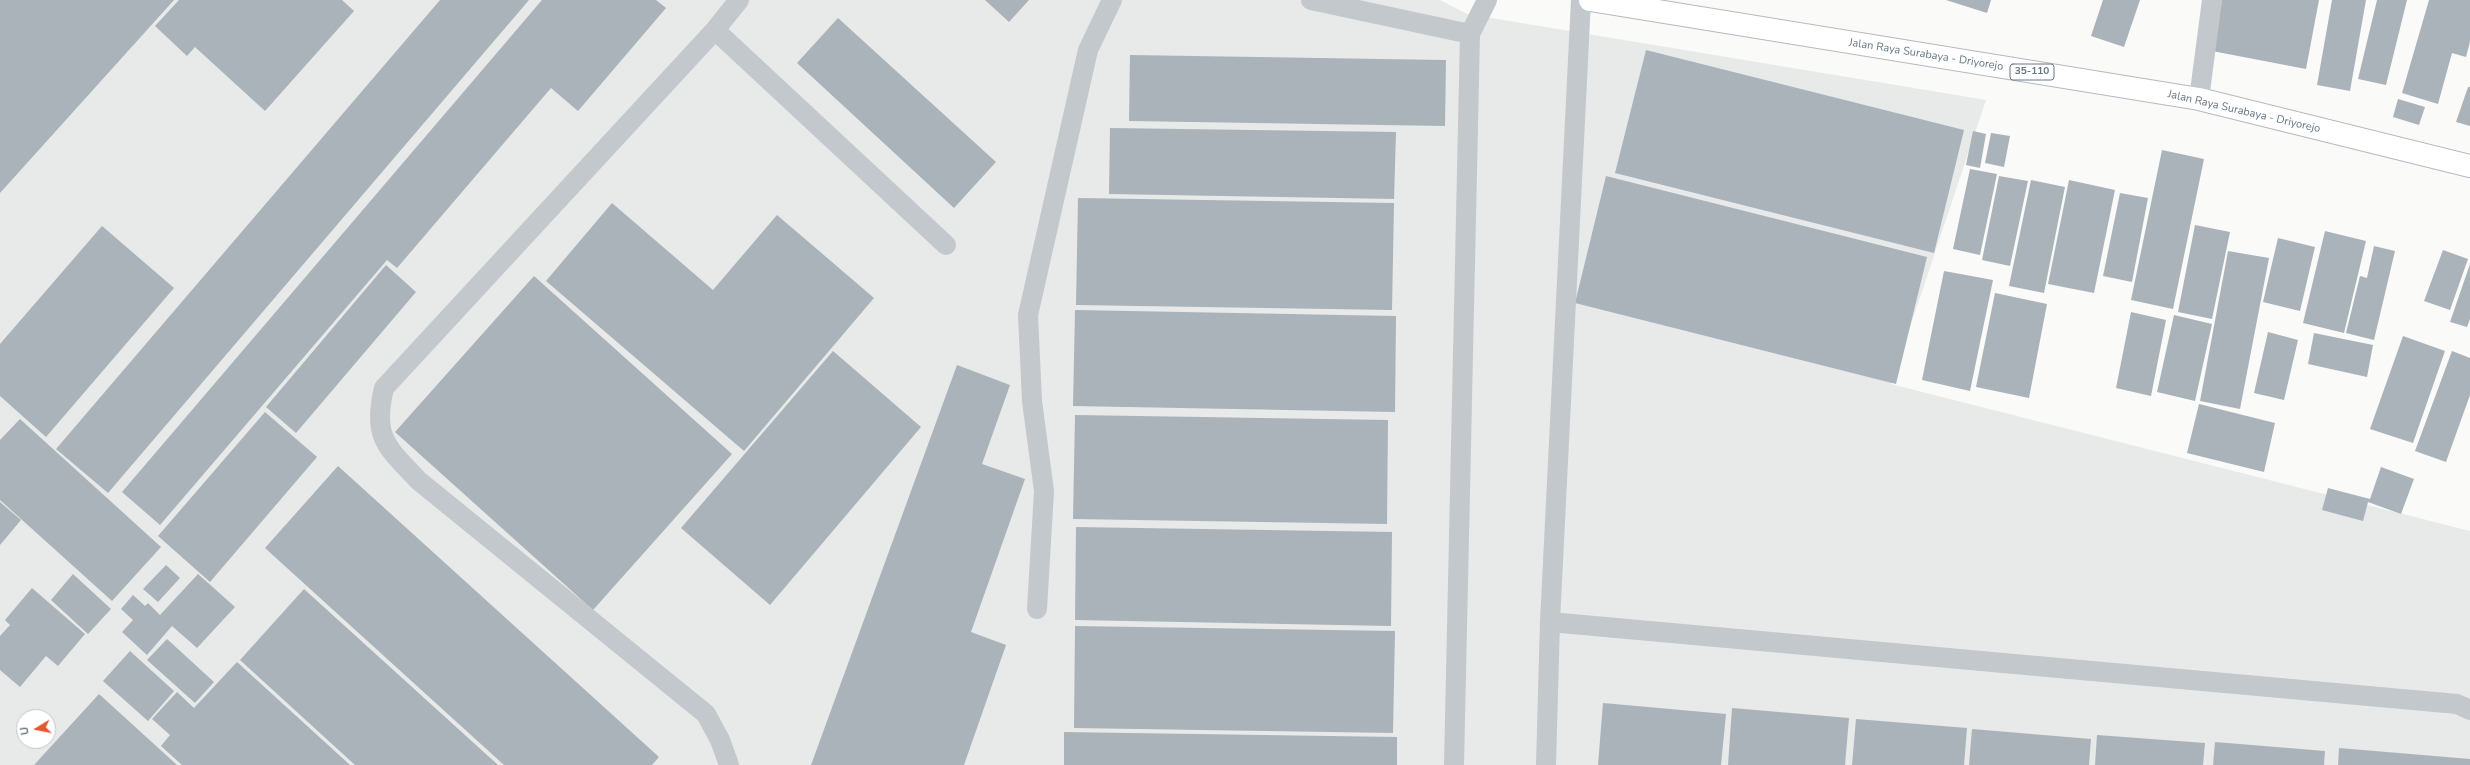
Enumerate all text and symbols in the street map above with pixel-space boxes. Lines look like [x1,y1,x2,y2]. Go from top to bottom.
street label: Jalan Raya Surabaya - Driyorejo [1848,36,2004,74]
road number: 35-110 [2010,64,2054,80]
street label: Jalan Raya Surabaya - Driyorejo [2166,88,2322,136]
north arrow [16,709,56,749]
text: U [17,726,33,736]

